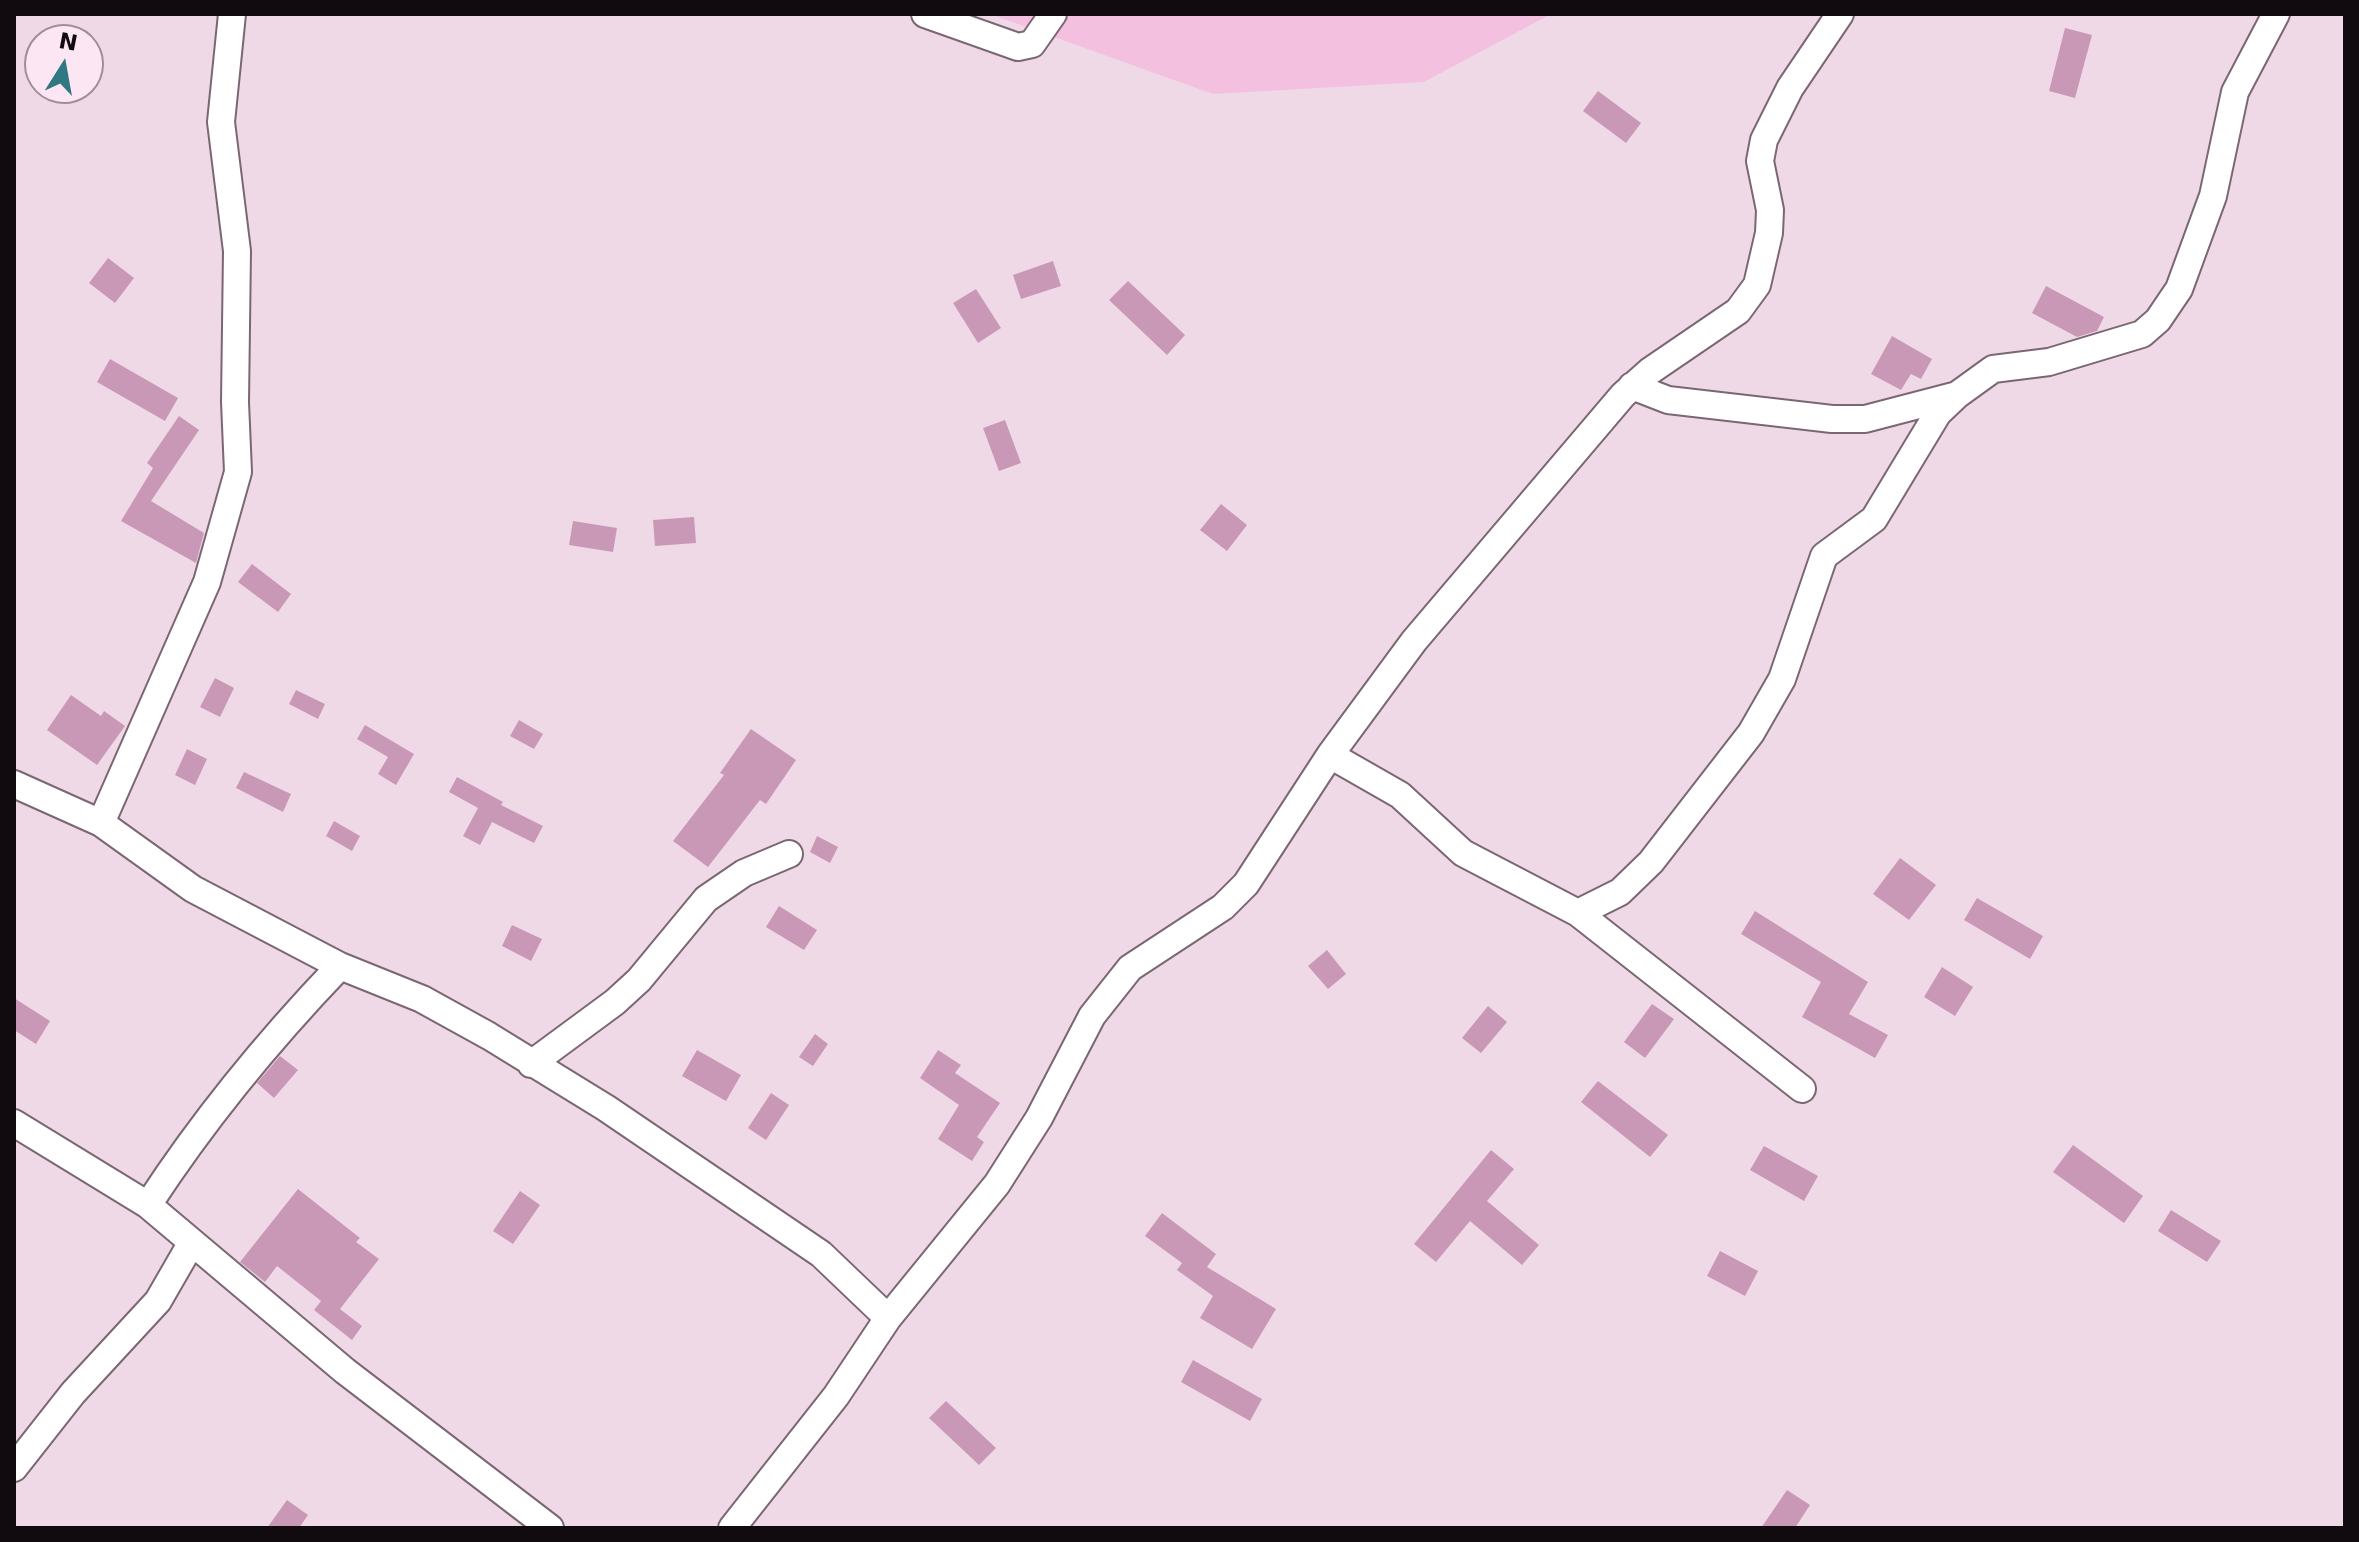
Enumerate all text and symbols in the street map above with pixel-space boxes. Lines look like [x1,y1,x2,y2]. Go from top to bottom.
north arrow [24,24,104,104]
text: N [57,28,80,56]

